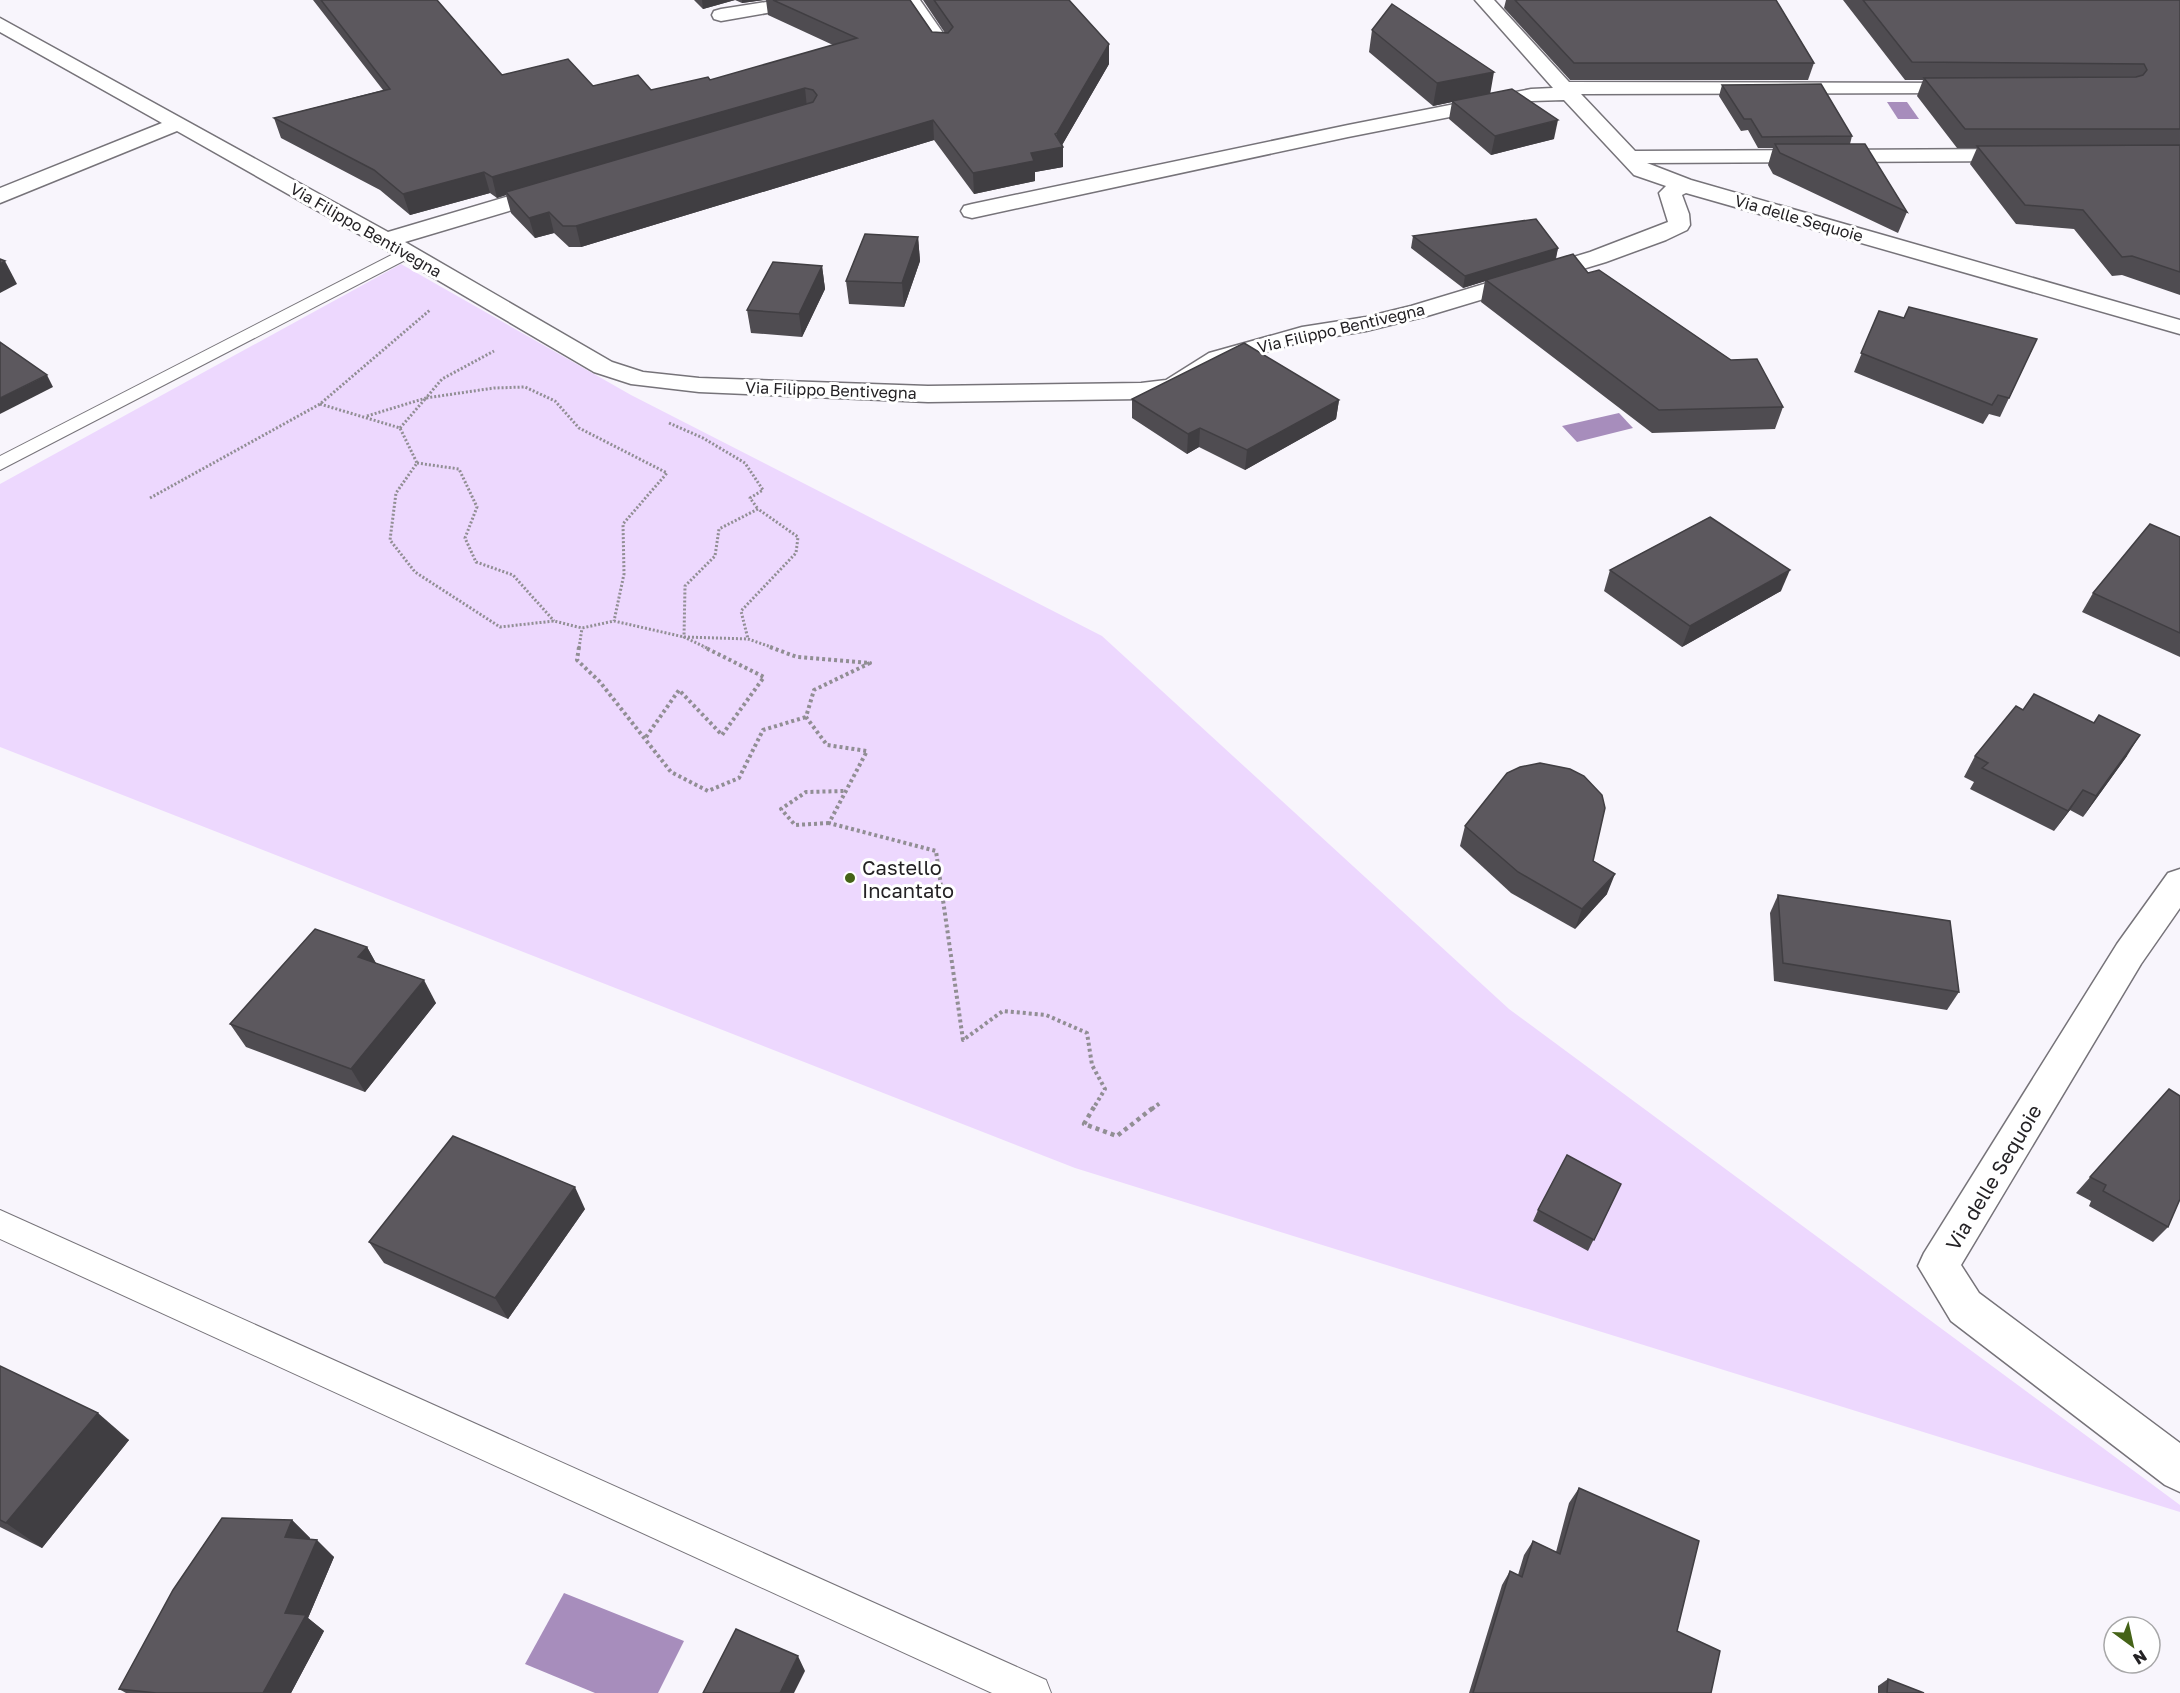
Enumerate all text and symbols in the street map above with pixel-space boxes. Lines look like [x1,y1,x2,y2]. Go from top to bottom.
street label: Via Filippo Bentivegna [287,178,445,282]
street label: Via delle Sequoie [1732,190,1866,246]
street label: Via Filippo Bentivegna [1255,299,1427,357]
street label: Via Filippo Bentivegna [745,377,917,403]
place label: Castello Incantato [862,855,954,902]
marker: Castello Incantato [843,871,857,885]
street label: Via delle Sequoie [1940,1100,2046,1254]
north arrow [2102,1615,2162,1675]
text: N [2130,1646,2151,1669]

